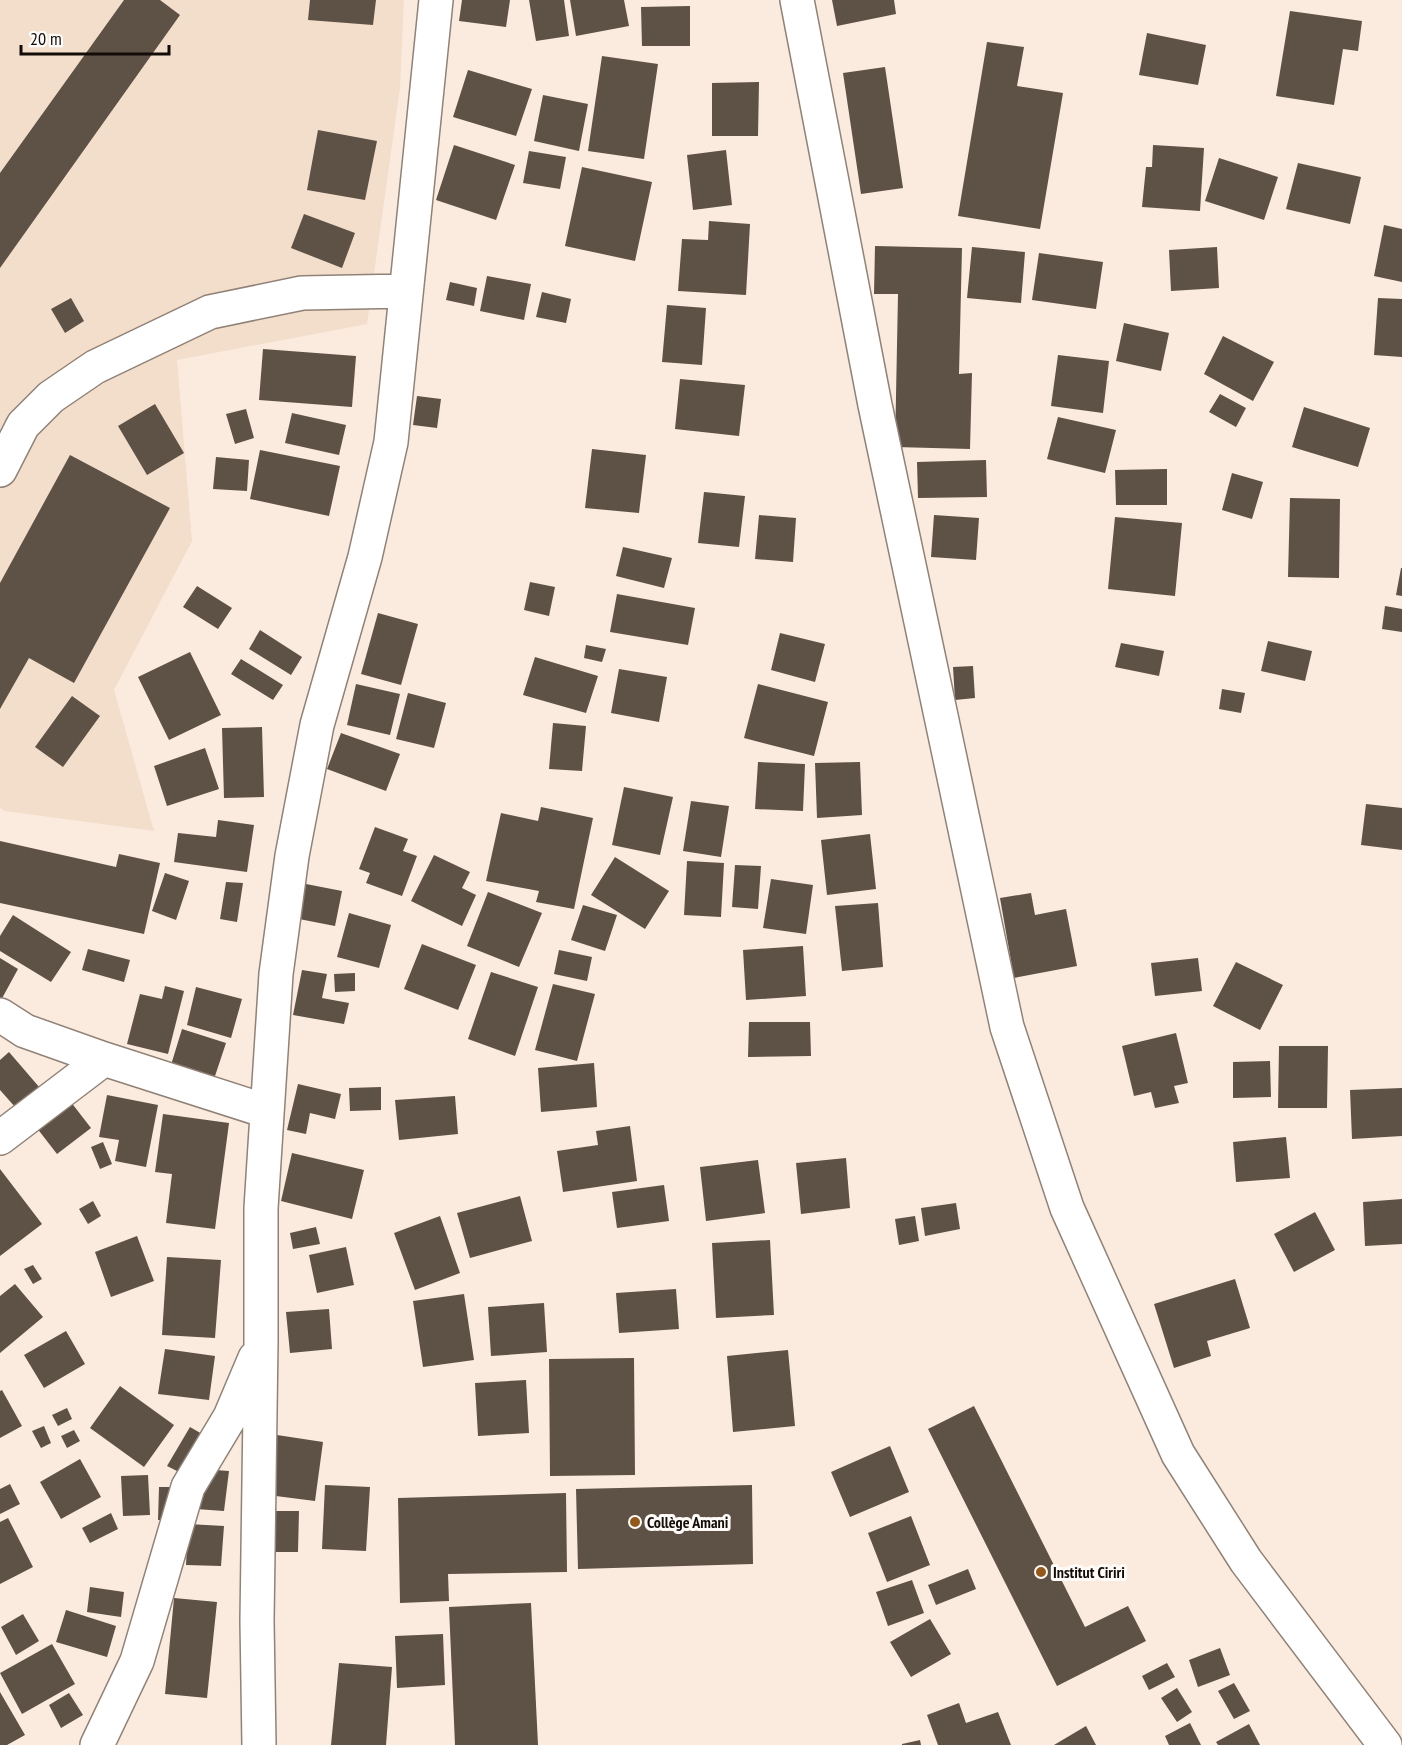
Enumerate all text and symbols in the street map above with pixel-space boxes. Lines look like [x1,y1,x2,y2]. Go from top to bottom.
scale bar [21,18,170,56]
text: 20 m [30,27,62,50]
place label: Collège Amani [647,1512,729,1532]
marker: Collège Amani [628,1515,642,1529]
place label: Institut Ciriri [1053,1562,1125,1582]
marker: Institut Ciriri [1034,1565,1048,1579]

